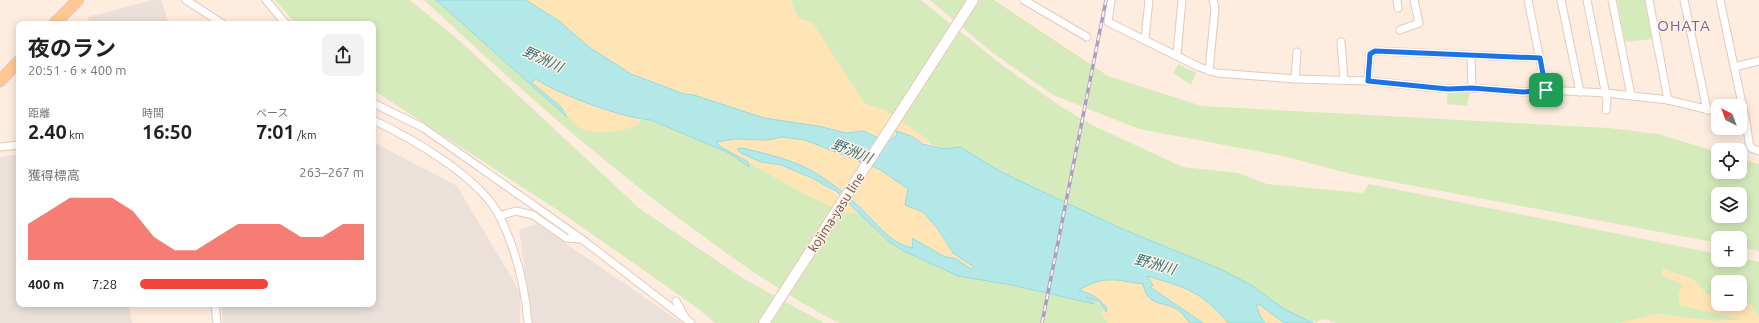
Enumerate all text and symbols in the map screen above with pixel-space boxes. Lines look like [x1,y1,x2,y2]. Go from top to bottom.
district label: OHATA [1657,17,1711,34]
button: share [322,34,364,76]
text: 夜のラン [28,35,116,60]
water label: 野洲川 [521,43,567,76]
text: 20:51 · 6 × 400 m [28,63,127,77]
pin [1529,73,1563,107]
icon: arrive [1535,79,1557,101]
north arrow [1711,99,1747,135]
map controls [1711,99,1747,311]
text: 距離 [28,107,50,119]
text: 時間 [142,107,164,119]
text: ペース [256,107,288,119]
text: 2.40 [28,120,67,143]
text: 16:50 [142,120,192,143]
text: 7:01 [256,120,295,143]
text: km [67,129,84,141]
text: /km [295,129,316,141]
water label: 野洲川 [830,136,876,167]
button: locate [1711,143,1747,179]
text: 263–267 m [299,165,364,179]
text: 獲得標高 [28,168,80,182]
street label: kojima-yasu line [805,170,867,254]
button: layers [1711,187,1747,223]
button: + [1711,231,1747,267]
water label: 野洲川 [1133,251,1179,278]
button: − [1711,275,1747,311]
text: 400 m [28,277,64,291]
text: 7:28 [92,277,117,291]

